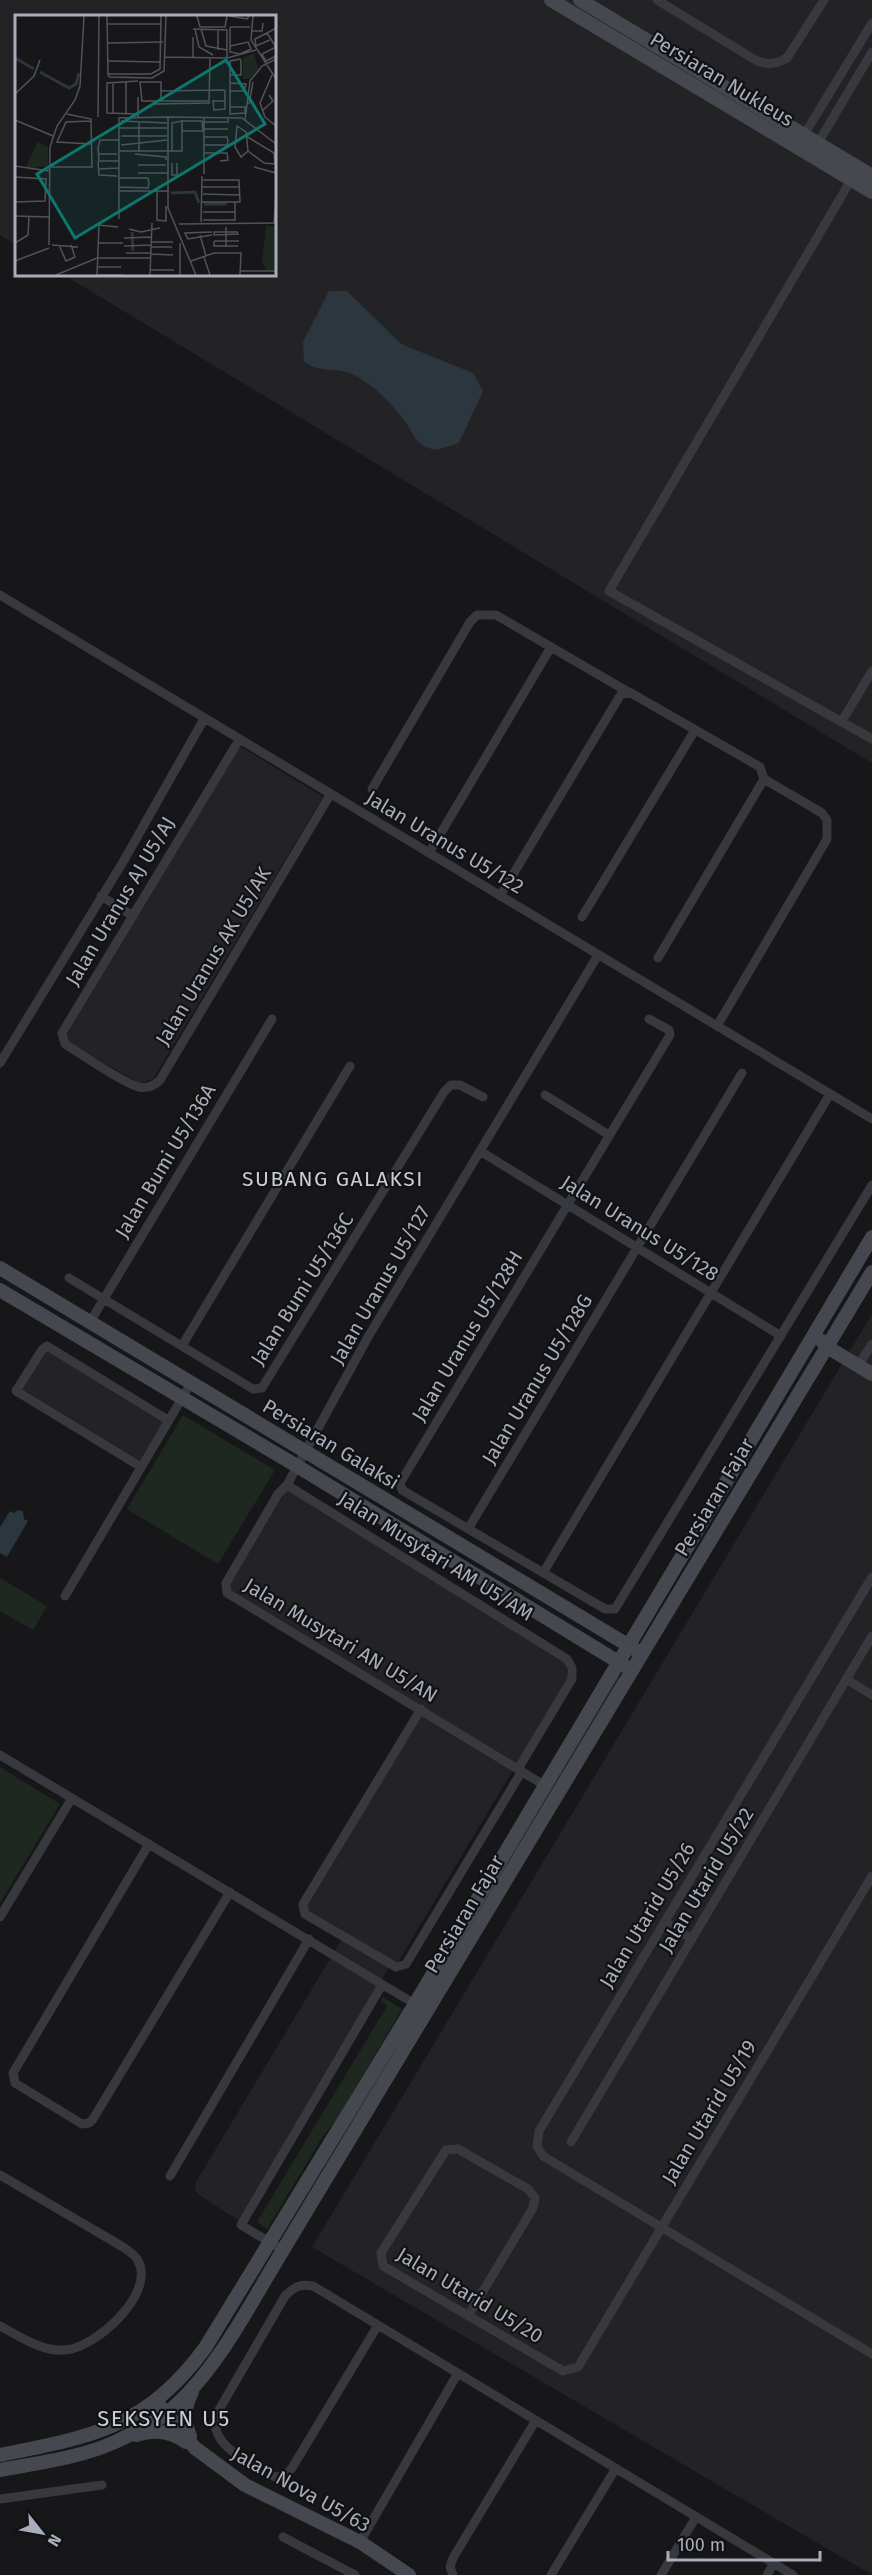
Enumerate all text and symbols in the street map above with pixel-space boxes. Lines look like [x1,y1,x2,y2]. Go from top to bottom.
inset map [15,15,276,276]
street label: Persiaran Nukleus [646,27,798,131]
street label: Jalan Uranus U5/122 [362,785,528,899]
street label: Jalan Uranus AJ U5/AJ [60,812,180,990]
street label: Jalan Uranus AK U5/AK [150,862,276,1050]
street label: Jalan Bumi U5/136A [110,1079,221,1242]
district label: SUBANG GALAKSI [242,1166,424,1192]
street label: Jalan Uranus U5/128 [557,1170,723,1286]
street label: Jalan Uranus U5/127 [325,1201,435,1368]
street label: Jalan Bumi U5/136C [245,1208,359,1370]
street label: Jalan Uranus U5/128H [407,1246,527,1426]
street label: Jalan Uranus U5/128G [477,1290,597,1468]
street label: Persiaran Galaksi [258,1394,404,1494]
street label: Persiaran Fajar [669,1433,759,1560]
street label: Jalan Musytari AM U5/AM [334,1486,538,1626]
street label: Jalan Musytari AN U5/AN [240,1573,442,1707]
street label: Jalan Utarid U5/22 [653,1803,759,1957]
street label: Jalan Utarid U5/26 [594,1838,700,1992]
street label: Persiaran Fajar [419,1850,509,1977]
street label: Jalan Utarid U5/19 [657,2036,761,2188]
street label: Jalan Utarid U5/20 [393,2242,547,2348]
district label: SEKSYEN U5 [97,2405,231,2432]
street label: Jalan Nova U5/63 [228,2441,374,2537]
north arrow [12,2503,72,2563]
scale bar [668,2524,820,2562]
text: N [44,2531,65,2550]
text: 100 m [677,2534,725,2556]

